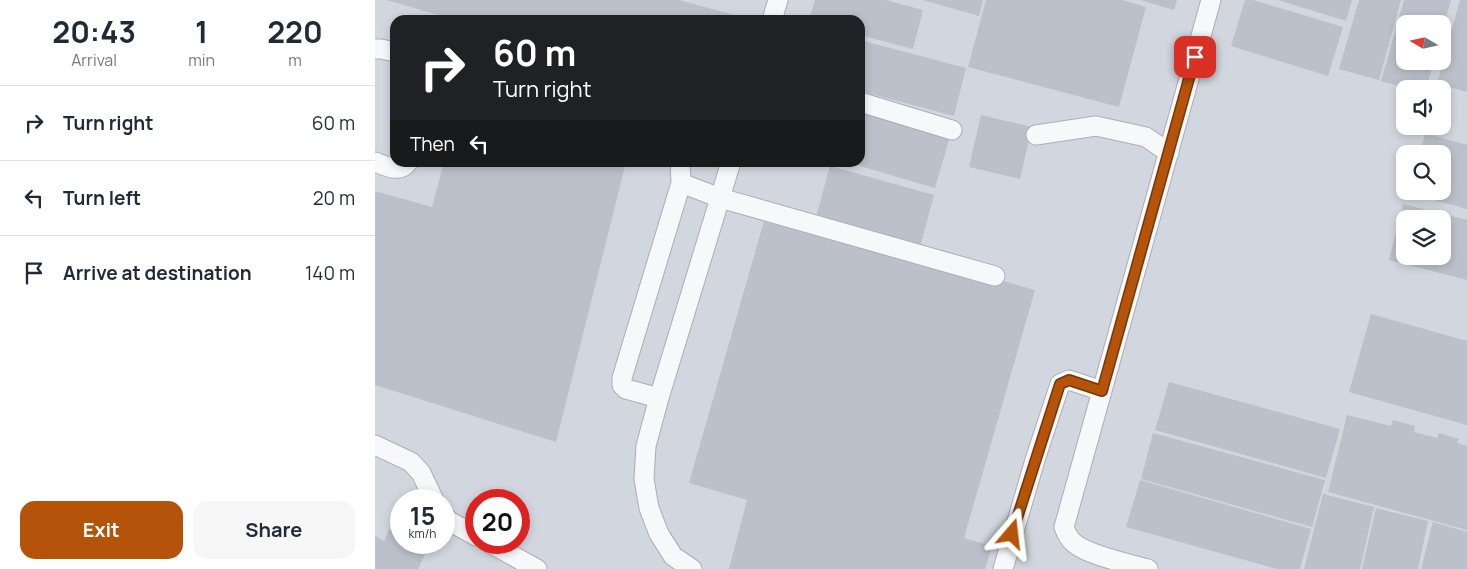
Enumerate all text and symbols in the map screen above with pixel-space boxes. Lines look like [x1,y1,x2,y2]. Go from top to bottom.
text: 20:43 [52,11,136,52]
text: 1 [195,11,208,52]
text: 220 [267,11,323,52]
north arrow [1396,15,1451,70]
map controls [1396,15,1451,265]
text: 60 m [493,29,576,77]
icon: right [410,35,475,100]
pin [1174,36,1216,78]
icon: arrive [1181,43,1209,71]
text: Arrival [71,49,117,71]
text: min [188,49,215,71]
text: m [288,49,302,71]
text: Turn right [493,74,591,104]
button: sound [1396,80,1451,135]
icon: right [20,109,48,137]
text: Turn right [63,110,153,136]
text: 60 m [312,110,355,136]
icon: left [465,130,493,158]
text: Then [410,131,455,157]
button: search [1396,145,1451,200]
icon: left [20,184,48,212]
text: Turn left [63,185,141,211]
text: 20 m [313,185,355,211]
button: layers [1396,210,1451,265]
icon: arrive [20,259,48,287]
text: Arrive at destination [63,260,252,286]
text: 140 m [305,260,355,286]
speed limit sign: 20 [465,489,530,554]
text: 15 [410,498,435,533]
button: Exit [20,501,183,559]
button: Share [193,501,355,559]
position arrow [985,507,1037,559]
text: km/h [409,525,436,542]

